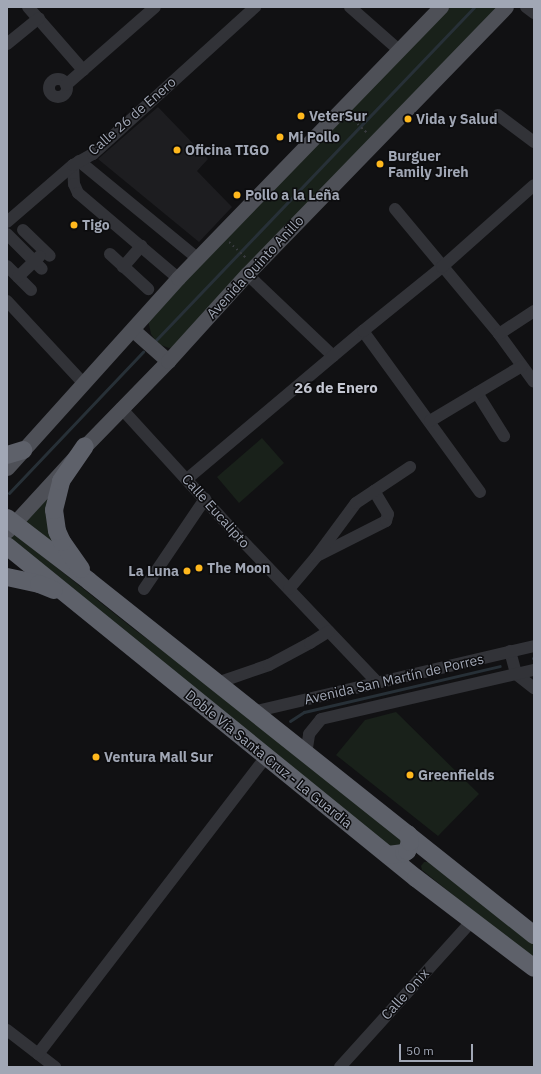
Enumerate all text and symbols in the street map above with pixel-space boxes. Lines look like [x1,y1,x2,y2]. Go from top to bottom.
street label: Calle 26 de Enero [85,73,179,159]
place label: VeterSur [309,108,367,124]
marker: VeterSur [296,111,306,121]
place label: Vida y Salud [416,111,497,127]
marker: Vida y Salud [403,114,413,124]
place label: Mi Pollo [288,129,340,145]
marker: Mi Pollo [275,132,285,142]
place label: Oficina TIGO [185,142,269,158]
marker: Oficina TIGO [172,145,182,155]
place label: Burguer Family Jireh [388,148,469,180]
marker: Burguer Family Jireh [375,159,385,169]
place label: Pollo a la Leña [245,187,340,203]
marker: Pollo a la Leña [232,190,242,200]
street label: Avenida Quinto Anillo [203,212,307,322]
place label: Tigo [82,217,110,233]
marker: Tigo [69,220,79,230]
district label: 26 de Enero [294,379,378,397]
street label: Calle Eucalipto [179,471,253,551]
place label: The Moon [207,560,270,576]
place label: La Luna [128,563,179,579]
marker: The Moon [194,563,204,573]
marker: La Luna [182,566,192,576]
street label: Avenida San Martín de Porres [302,650,486,708]
street label: Doble Vía Santa Cruz - La Guardia [182,686,356,832]
place label: Ventura Mall Sur [104,749,213,765]
marker: Ventura Mall Sur [91,752,101,762]
place label: Greenfields [418,767,494,783]
marker: Greenfields [405,770,415,780]
street label: Calle Onix [378,965,432,1023]
scale bar [401,1036,475,1062]
text: 50 m [406,1043,434,1058]

